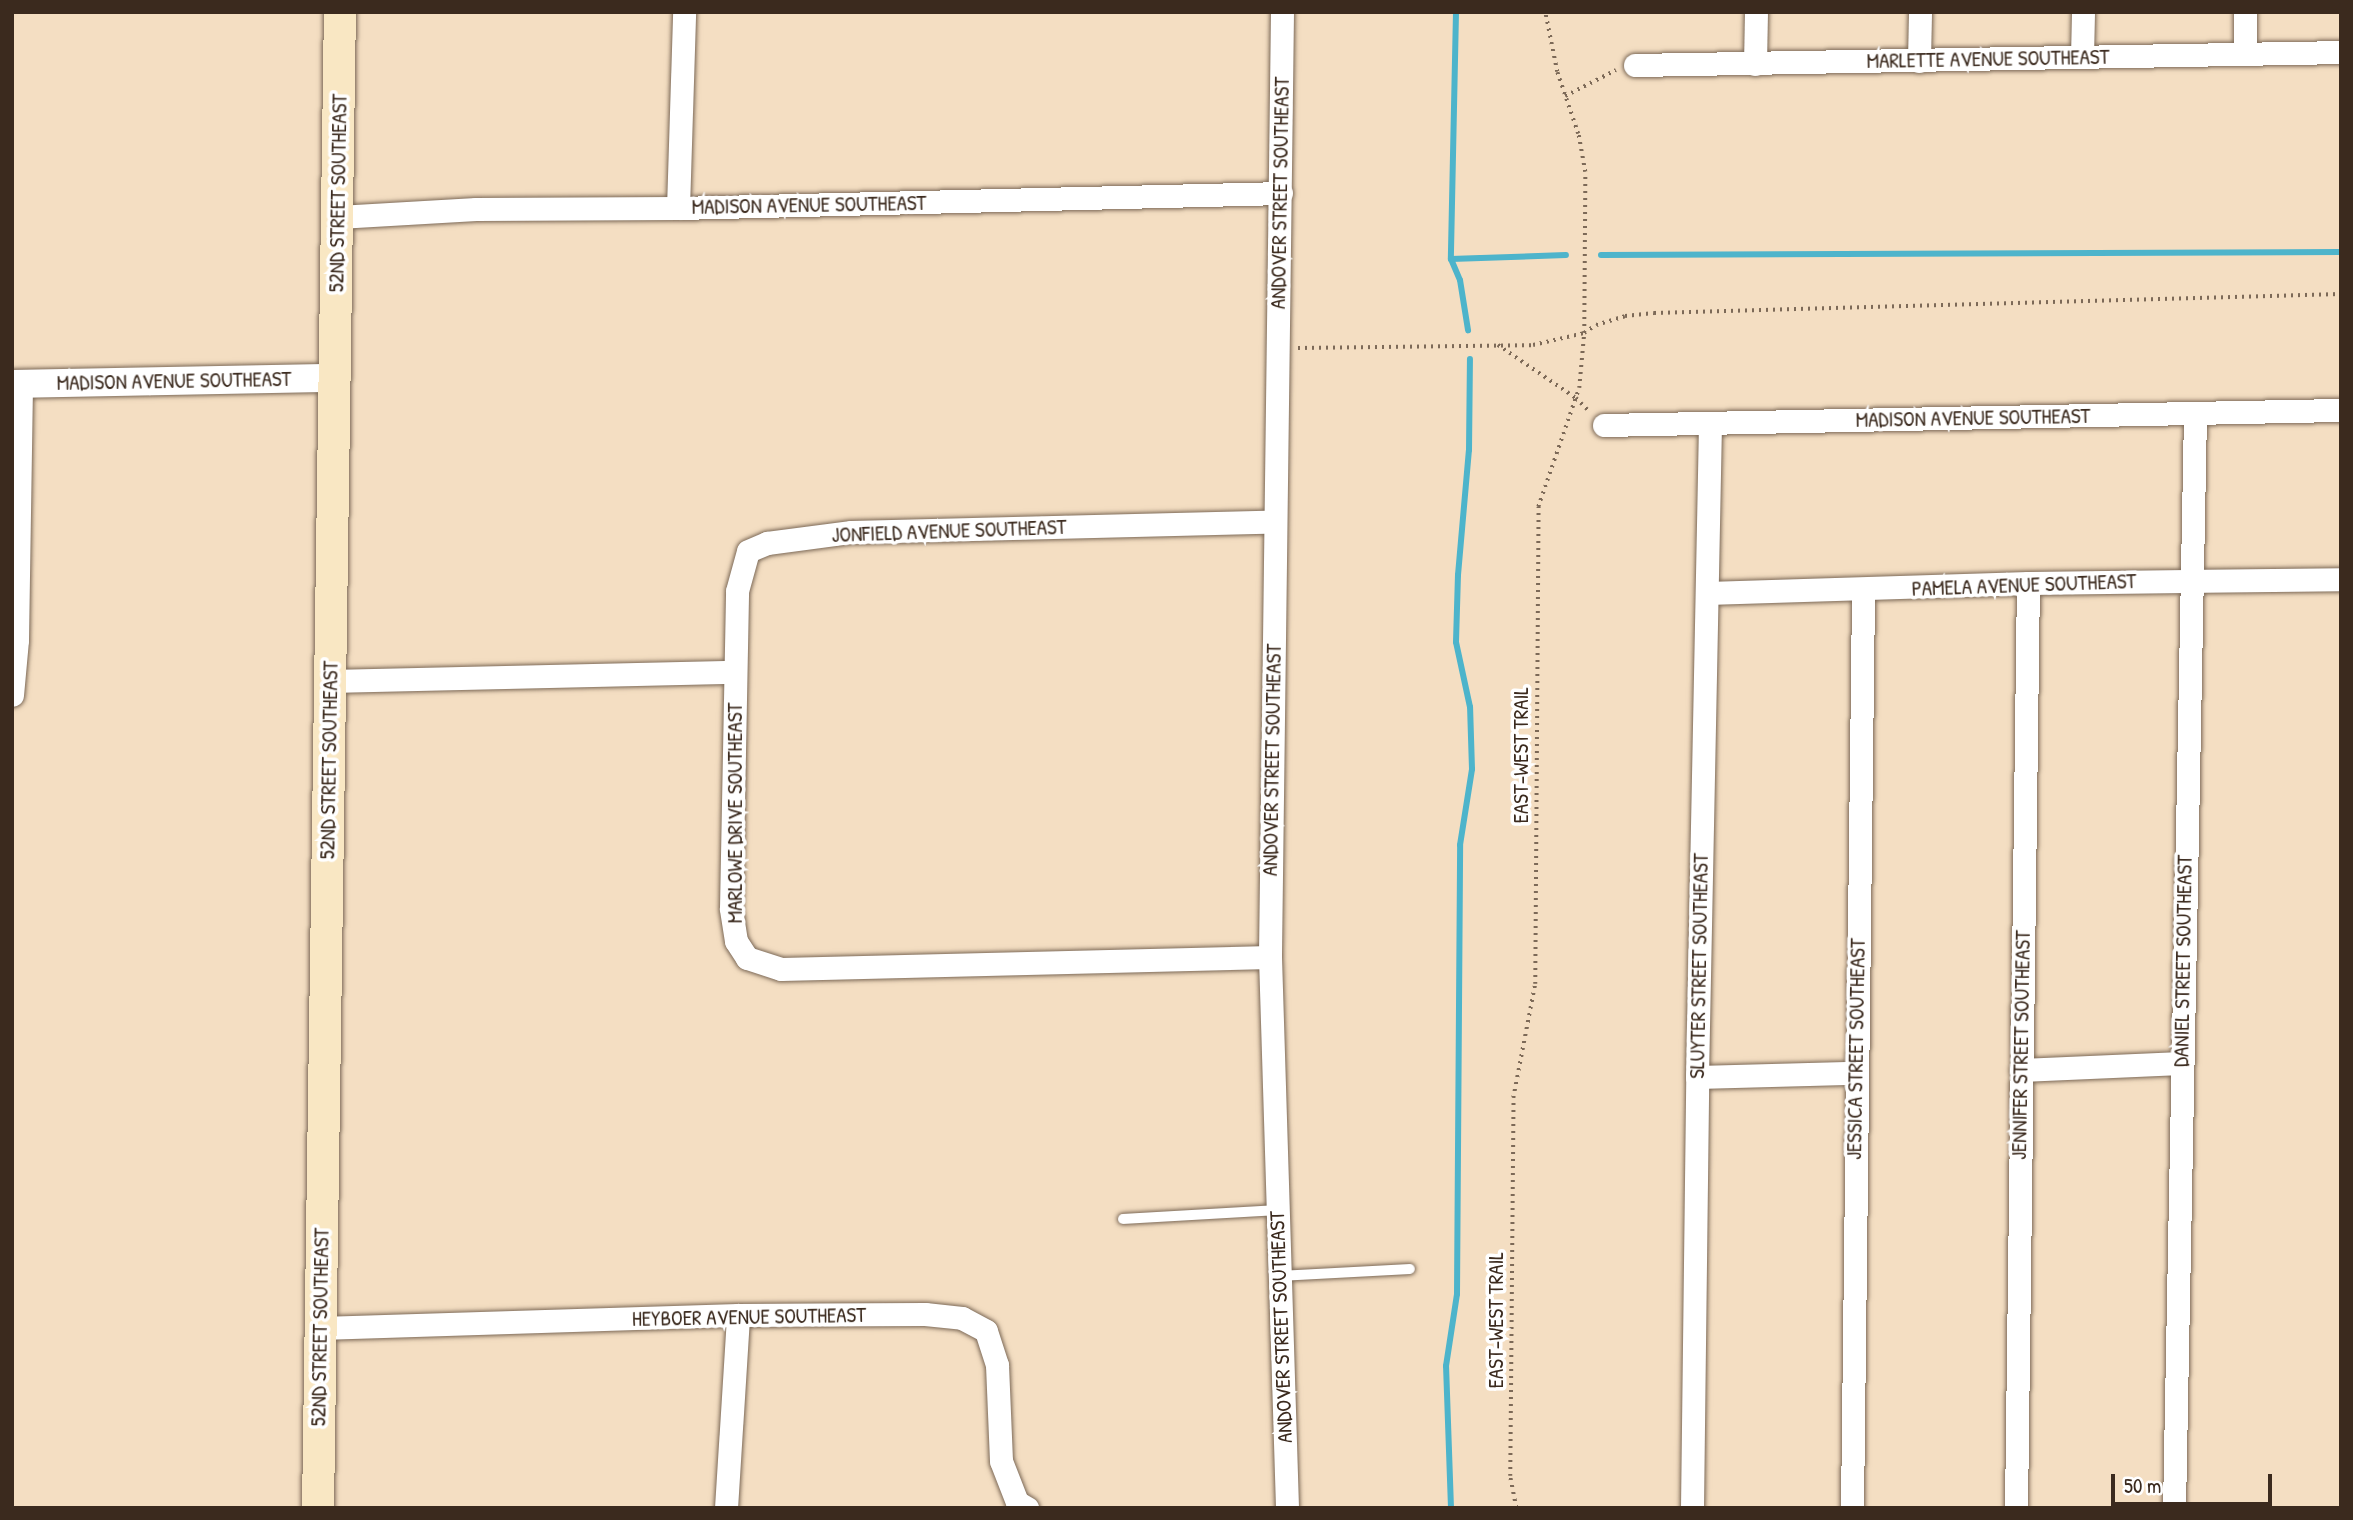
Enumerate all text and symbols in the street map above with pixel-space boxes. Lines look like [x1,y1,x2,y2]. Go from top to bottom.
street label: MARLETTE AVENUE SOUTHEAST [1866,44,2110,74]
street label: ANDOVER STREET SOUTHEAST [1265,77,1295,309]
street label: 52ND STREET SOUTHEAST [324,94,352,292]
street label: MADISON AVENUE SOUTHEAST [691,190,927,220]
street label: MADISON AVENUE SOUTHEAST [56,366,292,396]
street label: MADISON AVENUE SOUTHEAST [1855,403,2091,433]
street label: JONFIELD AVENUE SOUTHEAST [831,514,1067,548]
street label: PAMELA AVENUE SOUTHEAST [1911,568,2137,602]
street label: ANDOVER STREET SOUTHEAST [1257,644,1287,876]
street label: 52ND STREET SOUTHEAST [315,661,343,859]
street label: EAST-WEST TRAIL [1508,687,1534,823]
street label: MARLOWE DRIVE SOUTHEAST [722,703,748,923]
street label: SLUYTER STREET SOUTHEAST [1684,853,1714,1079]
street label: DANIEL STREET SOUTHEAST [2169,855,2197,1067]
street label: JENNIFER STREET SOUTHEAST [2006,930,2036,1160]
street label: JESSICA STREET SOUTHEAST [1841,938,1871,1160]
street label: ANDOVER STREET SOUTHEAST [1264,1211,1298,1443]
street label: 52ND STREET SOUTHEAST [306,1228,334,1426]
street label: EAST-WEST TRAIL [1483,1252,1509,1388]
street label: HEYBOER AVENUE SOUTHEAST [632,1302,866,1332]
scale bar [2115,1460,2276,1504]
text: 50 m [2124,1471,2161,1500]

